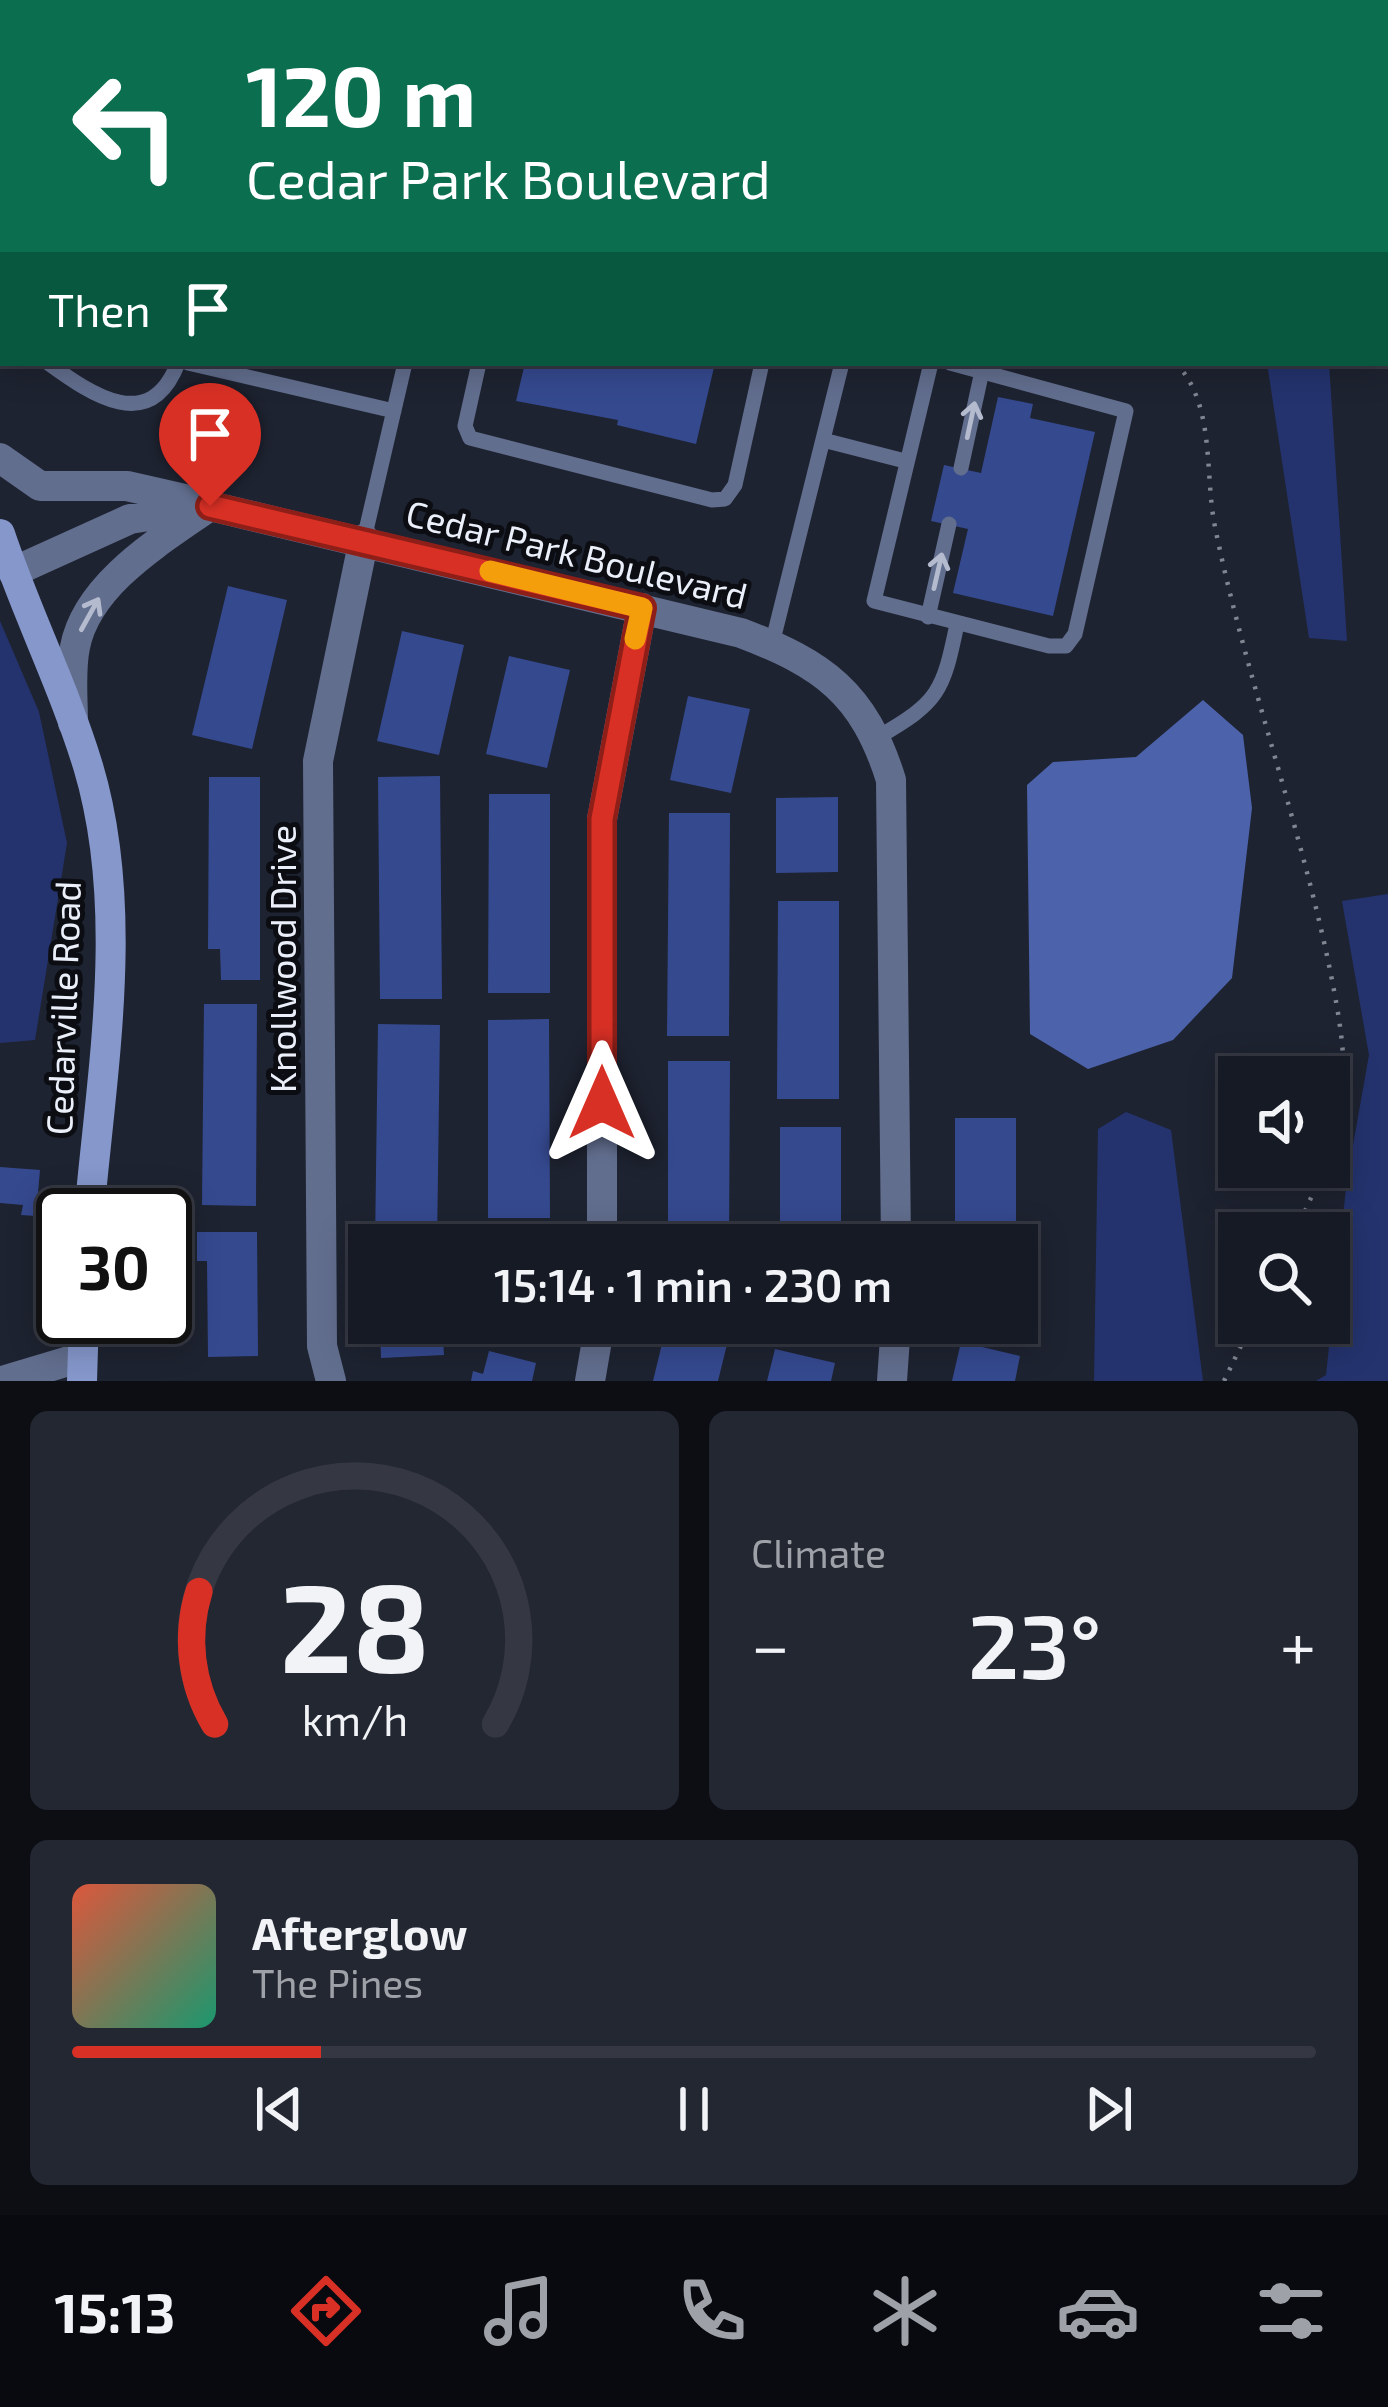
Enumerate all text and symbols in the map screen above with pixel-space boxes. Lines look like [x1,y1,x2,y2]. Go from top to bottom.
text: 120 m [246,43,476,144]
icon: left [48,48,204,204]
text: Cedar Park Boulevard [246,145,771,210]
icon: arrive [175,276,241,342]
text: Then [48,282,151,336]
pin [159,383,261,506]
icon: arrive [177,401,243,467]
one-way arrow [961,401,984,439]
street label: Cedar Park Boulevard [402,490,752,616]
one-way arrow [928,552,951,590]
one-way arrow [79,597,103,632]
street label: Knollwood Drive [260,825,303,1093]
street label: Cedarville Road [36,880,88,1136]
position arrow [539,1040,665,1166]
map controls [1218,1056,1350,1344]
button: sound [1218,1056,1350,1188]
speed limit sign: 30 [36,1188,192,1344]
button: search [1218,1212,1350,1344]
text: 15:14 · 1 min · 230 m [494,1257,892,1311]
text: Climate [751,1529,886,1576]
text: 28 [279,1548,430,1698]
text: 23° [968,1589,1102,1697]
text: − [751,1604,790,1683]
text: + [1280,1604,1316,1683]
text: km/h [301,1692,408,1744]
text: Afterglow [252,1905,468,1959]
text: The Pines [252,1959,423,2006]
icon: previous [246,2076,312,2142]
icon: pause [661,2076,727,2142]
icon: next [1076,2076,1142,2142]
icon: directions [284,2269,368,2353]
icon: music [477,2269,561,2353]
icon: phone [670,2269,754,2353]
icon: climate [863,2269,947,2353]
icon: car [1056,2269,1140,2353]
icon: filters [1249,2269,1333,2353]
text: 15:13 [55,2279,175,2344]

